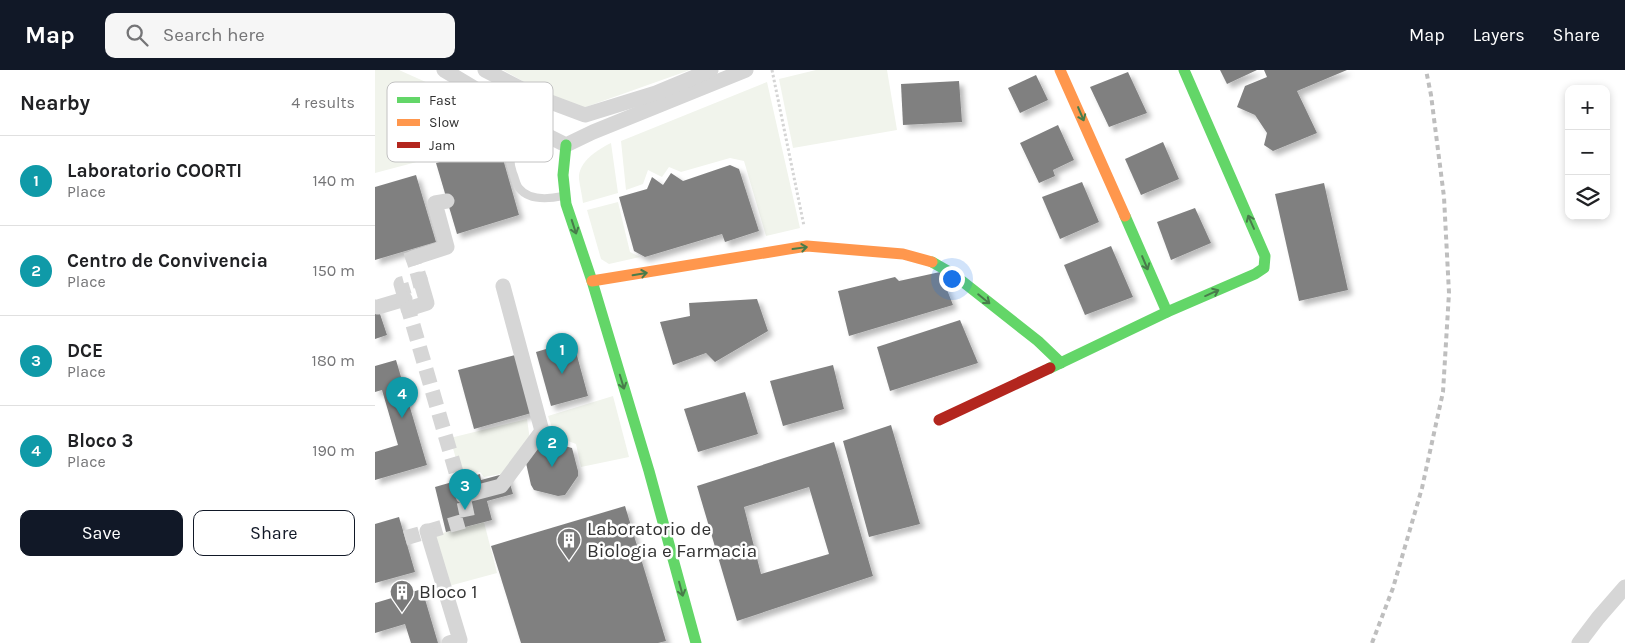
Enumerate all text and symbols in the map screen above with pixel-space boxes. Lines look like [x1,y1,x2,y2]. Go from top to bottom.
search box [105,13,455,58]
text: Map [25,21,75,49]
icon: search [123,21,151,49]
text: Search here [163,24,265,46]
text: Map [1409,24,1445,46]
text: Layers [1473,24,1525,46]
text: Share [1553,24,1600,46]
legend [387,82,553,162]
map controls [1565,85,1610,220]
button: + [1565,85,1610,130]
text: Nearby [20,91,90,115]
text: Fast [429,92,456,109]
text: 4 results [291,93,355,112]
one-way arrow [1076,106,1086,121]
text: Slow [429,114,459,131]
button: − [1565,130,1610,175]
text: Jam [429,137,455,154]
text: Laboratorio COORTI [67,160,242,182]
text: 1 [33,171,39,190]
text: 140 m [313,171,355,190]
button: layers [1565,175,1610,220]
text: Place [67,182,106,201]
one-way arrow [1245,215,1255,230]
one-way arrow [569,219,579,235]
one-way arrow [792,243,808,253]
text: Centro de Convivencia [67,250,268,272]
one-way arrow [1141,255,1151,270]
text: 2 [31,261,41,280]
text: 150 m [312,261,355,280]
your location [939,266,965,292]
one-way arrow [632,268,648,278]
text: Place [67,272,106,291]
one-way arrow [1204,287,1219,297]
one-way arrow [978,293,991,304]
pin: 1 [546,333,578,374]
text: DCE [67,340,103,362]
text: 3 [31,351,41,370]
text: 180 m [312,351,355,370]
text: Place [67,362,106,381]
one-way arrow [618,374,628,390]
pin: 4 [386,377,418,418]
pin: 2 [536,426,568,467]
text: Bloco 3 [67,430,133,452]
text: 4 [31,441,41,460]
text: 190 m [312,441,355,460]
text: Place [67,452,106,471]
pin: 3 [449,469,481,510]
button: Save [20,510,183,556]
button: Share [193,510,355,556]
place label: Laboratorio de Biologia e Farmacia [587,518,757,562]
building icon: Laboratorio de Biologia e Farmacia [556,527,582,561]
building icon: Bloco 1 [389,579,415,613]
place label: Bloco 1 [419,581,478,603]
one-way arrow [677,581,686,597]

